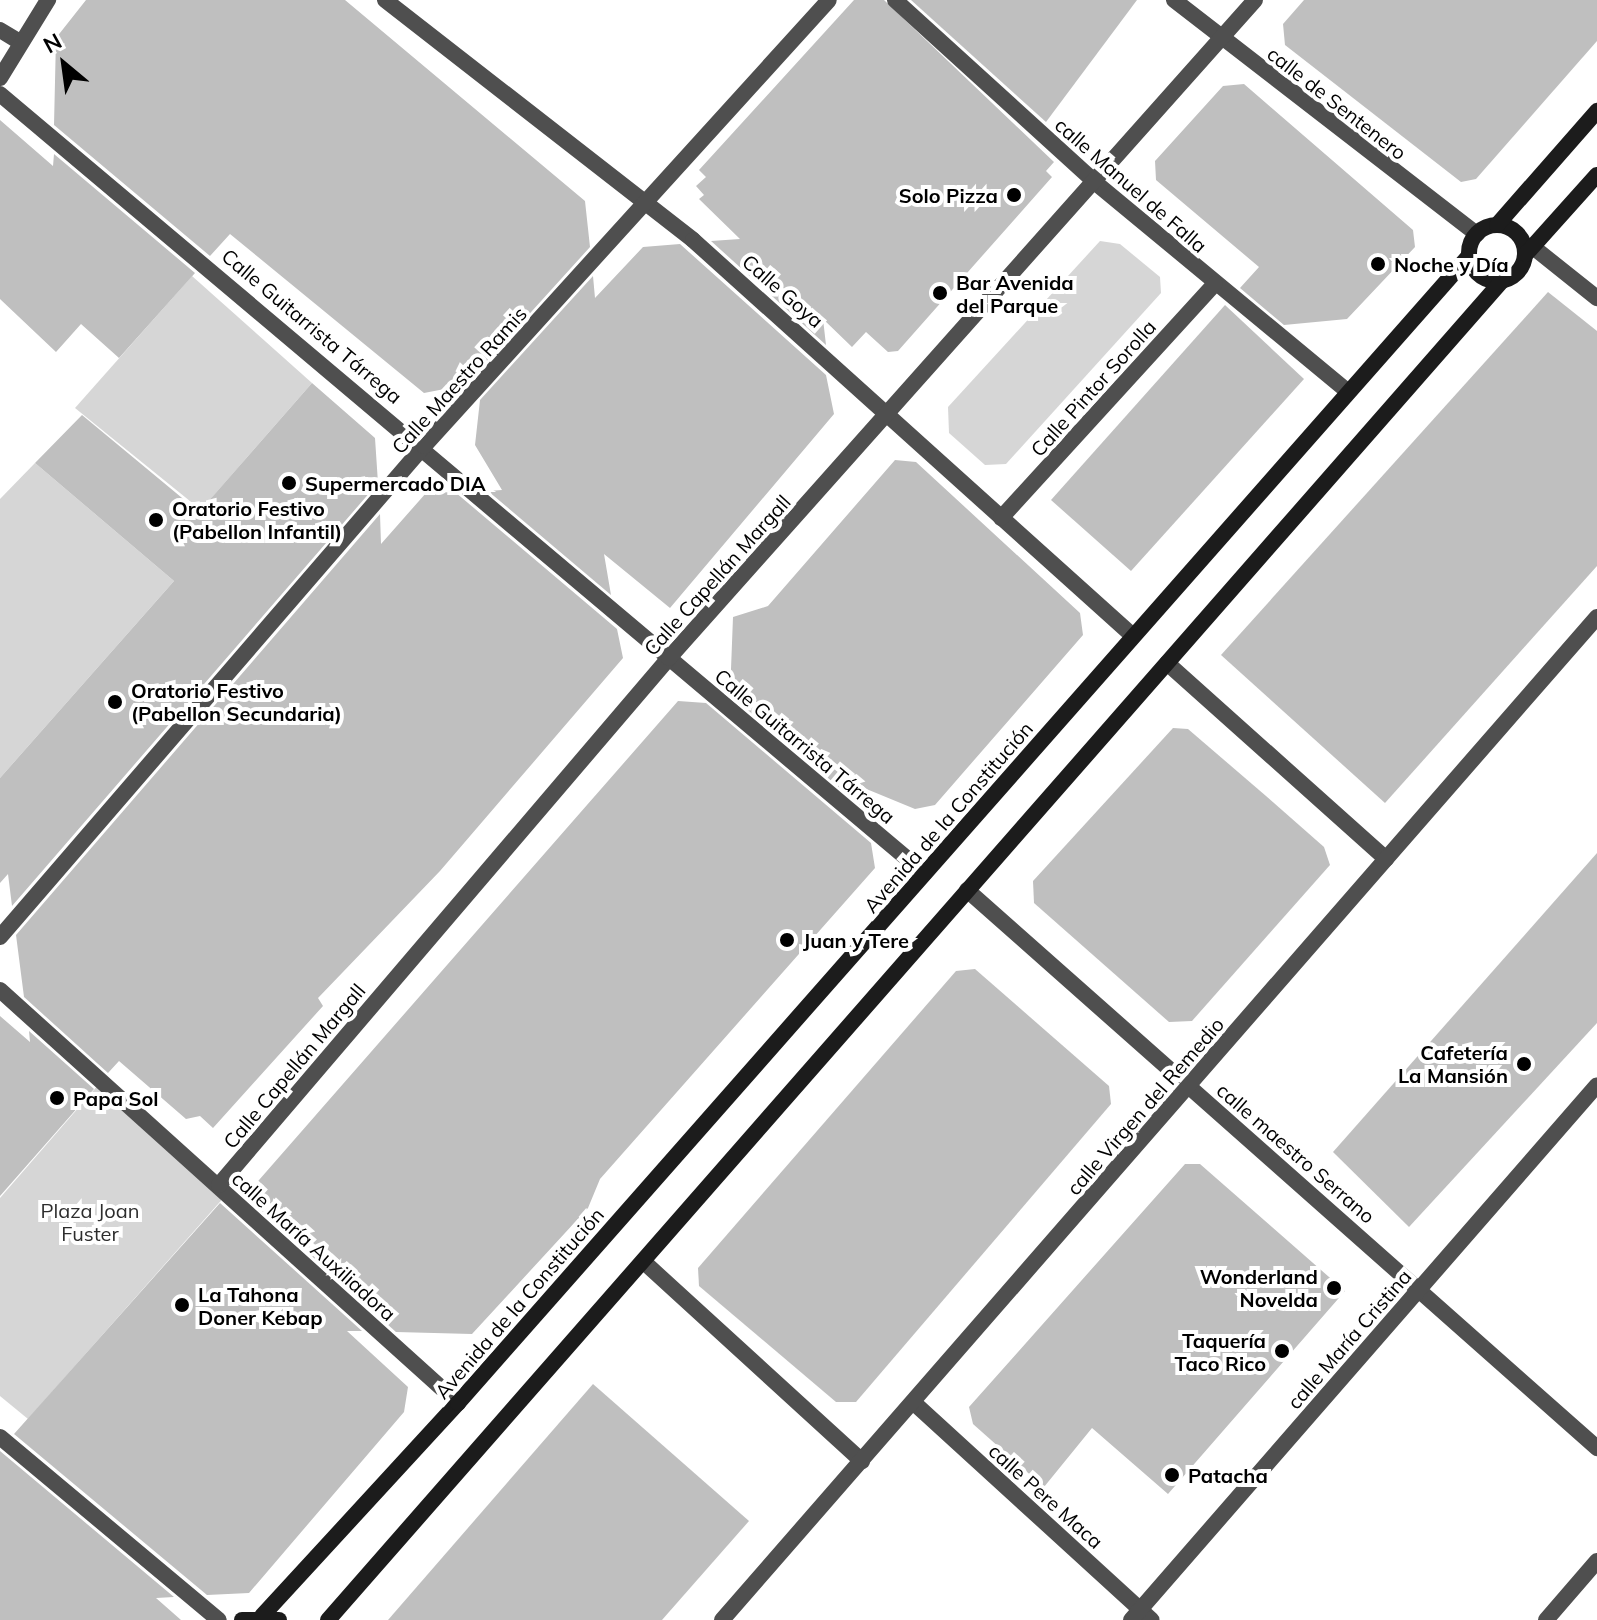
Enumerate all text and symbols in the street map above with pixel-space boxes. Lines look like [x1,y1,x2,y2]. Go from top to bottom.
north arrow [24,24,104,104]
text: N [38,27,66,59]
street label: calle de Sentenero [1263,41,1411,165]
street label: calle Manuel de Falla [1050,113,1212,257]
place label: Solo Pizza [899,183,998,207]
marker: Solo Pizza [1005,186,1023,204]
street label: Calle Guitarrista Tárrega [217,244,407,408]
street label: Calle Goya [738,249,828,333]
place label: Noche y Día [1394,252,1509,276]
marker: Noche y Día [1369,255,1387,273]
place label: Bar Avenida del Parque [956,270,1074,317]
marker: Bar Avenida del Parque [931,284,949,302]
street label: Calle Maestro Ramis [387,302,531,458]
street label: Calle Pintor Sorolla [1025,315,1161,461]
place label: Supermercado DIA [305,471,486,495]
marker: Supermercado DIA [280,474,298,492]
street label: Calle Capellán Margall [639,490,795,660]
place label: Oratorio Festivo (Pabellon Infantil) [172,496,342,543]
marker: Oratorio Festivo (Pabellon Infantil) [147,511,165,529]
street label: Calle Guitarrista Tárrega [710,664,900,828]
place label: Oratorio Festivo (Pabellon Secundaria) [131,678,342,725]
marker: Oratorio Festivo (Pabellon Secundaria) [106,693,124,711]
street label: Avenida de la Constitución [858,717,1038,917]
place label: Juan y Tere [803,928,909,952]
marker: Juan y Tere [778,931,796,949]
street label: Calle Capellán Margall [218,979,370,1153]
street label: calle Virgen del Remedio [1061,1012,1229,1200]
place label: Cafetería La Mansión [1398,1040,1508,1087]
marker: Cafetería La Mansión [1515,1055,1533,1073]
street label: calle maestro Serrano [1212,1078,1380,1228]
place label: Papa Sol [73,1086,158,1110]
marker: Papa Sol [48,1089,66,1107]
street label: calle María Auxiliadora [227,1166,401,1326]
park label: Plaza Joan Fuster [41,1199,139,1246]
street label: Avenida de la Constitución [429,1203,609,1403]
place label: Wonderland Novelda [1200,1264,1318,1311]
street label: calle María Cristina [1282,1264,1416,1414]
marker: Wonderland Novelda [1325,1279,1343,1297]
place label: La Tahona Doner Kebap [198,1282,323,1329]
marker: La Tahona Doner Kebap [173,1296,191,1314]
place label: Taquería Taco Rico [1175,1328,1266,1375]
marker: Taquería Taco Rico [1273,1342,1291,1360]
street label: calle Pere Maca [984,1439,1108,1553]
place label: Patacha [1188,1463,1268,1487]
marker: Patacha [1163,1466,1181,1484]

